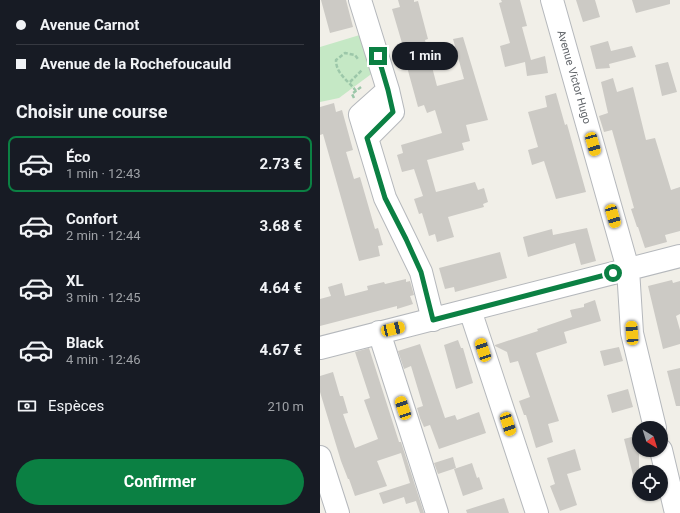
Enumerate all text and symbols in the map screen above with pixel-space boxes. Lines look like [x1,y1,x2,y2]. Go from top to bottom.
text: Avenue Carnot [40,16,139,34]
street label: Avenue Victor Hugo [554,29,594,125]
callout: 1 min [392,42,458,70]
route end [369,47,387,65]
text: 1 min [409,48,441,63]
text: Avenue de la Rochefoucauld [40,55,231,73]
text: Choisir une course [16,101,167,122]
car [584,131,602,157]
icon: car [18,146,54,182]
text: Éco [66,148,91,166]
text: 2.73 € [259,155,302,173]
text: 1 min · 12:43 [66,166,141,181]
car [604,203,622,229]
icon: car [18,208,54,244]
text: Confort [66,210,117,228]
text: 3.68 € [259,217,302,235]
text: 2 min · 12:44 [66,228,141,243]
route start [604,264,622,282]
icon: car [18,270,54,306]
text: XL [66,272,84,290]
text: 4.64 € [259,279,302,297]
text: 3 min · 12:45 [66,290,141,305]
car [380,320,406,338]
car [625,321,639,345]
icon: car [18,332,54,368]
text: Black [66,334,103,352]
car [474,337,492,363]
text: 4.67 € [259,341,302,359]
text: 4 min · 12:46 [66,352,141,367]
icon: cash [16,395,38,417]
car [394,395,412,421]
text: Espèces [48,397,104,415]
text: 210 m [267,399,304,414]
car [499,411,517,437]
north arrow [632,421,668,457]
map controls [632,421,668,501]
button: Confirmer [16,459,304,505]
button: locate [632,465,668,501]

